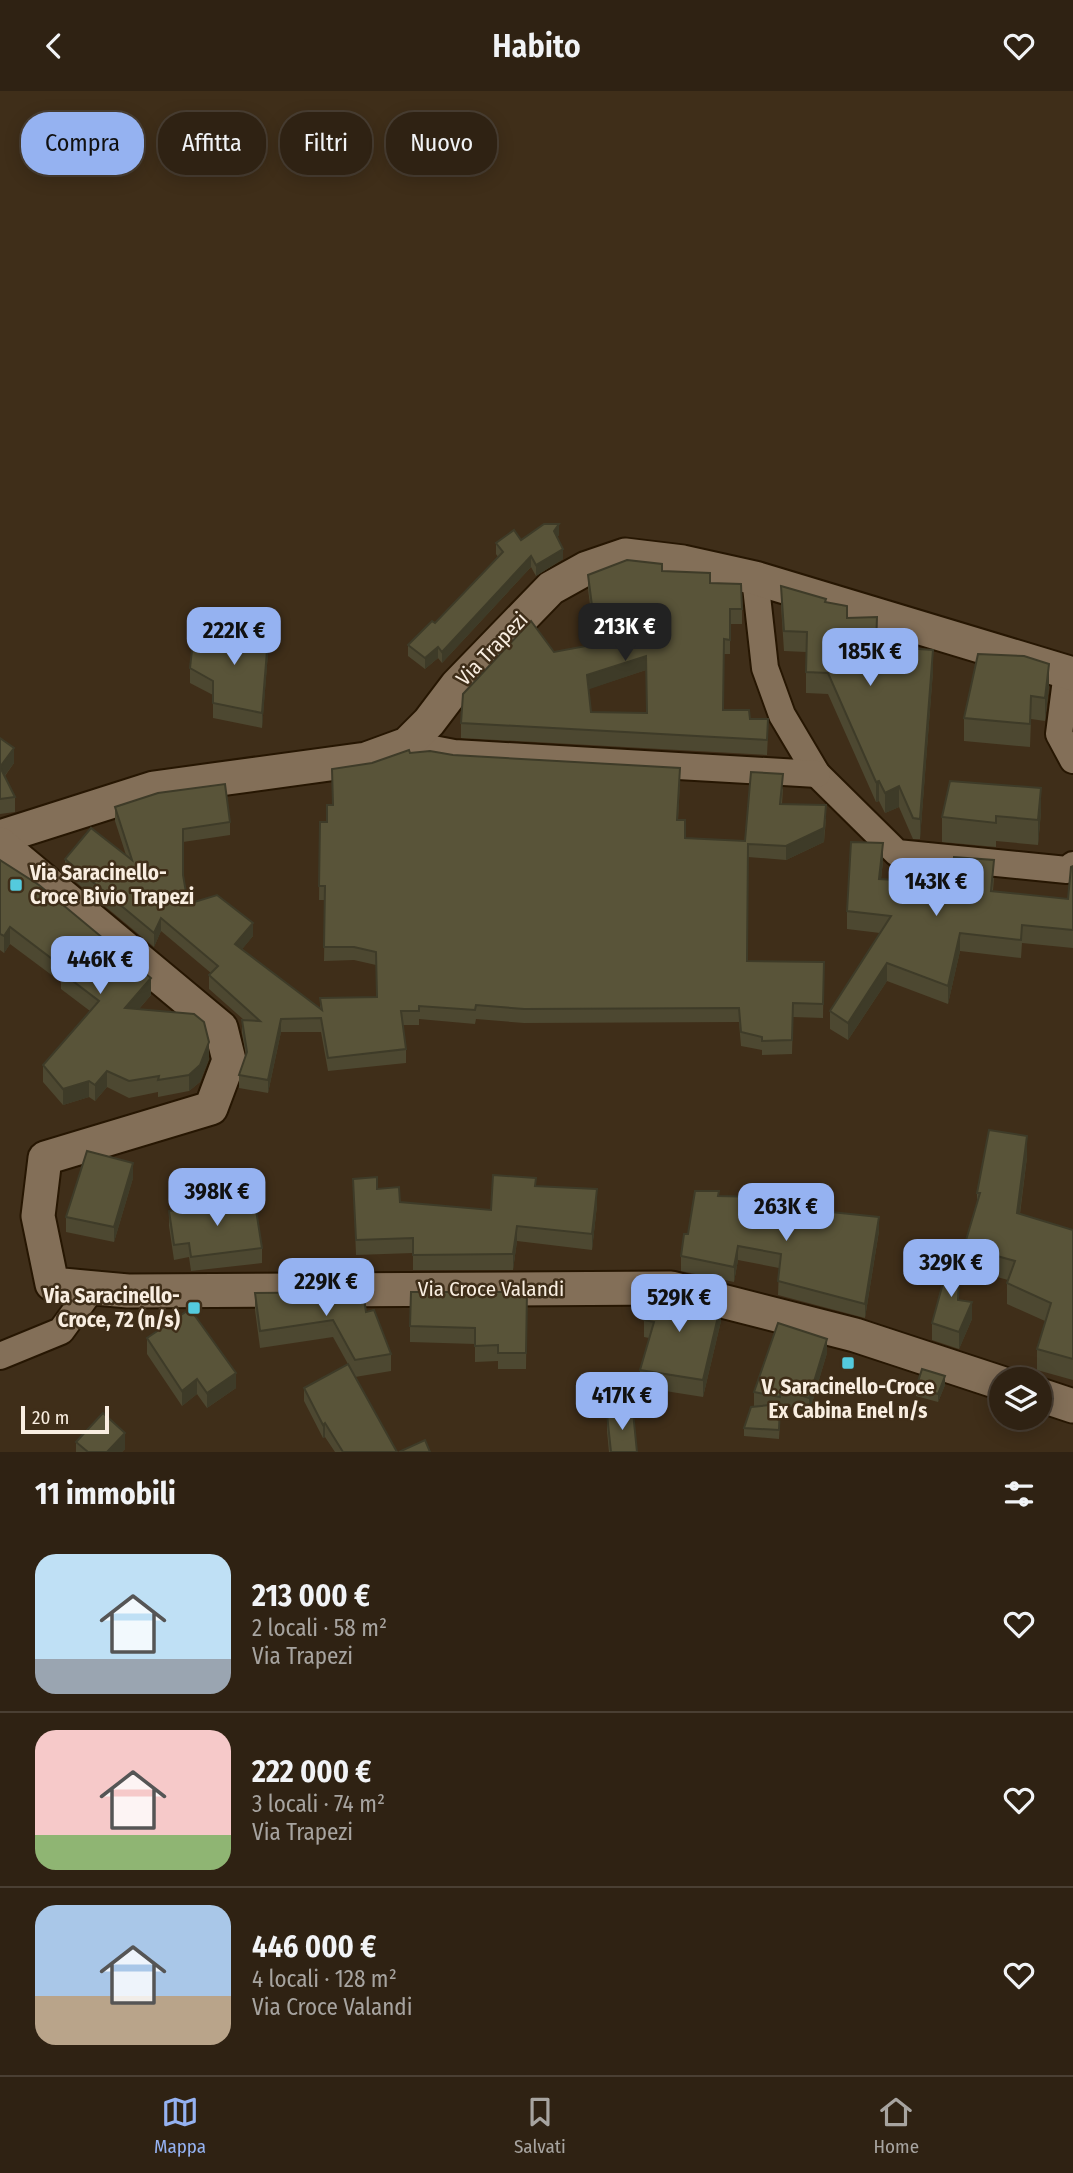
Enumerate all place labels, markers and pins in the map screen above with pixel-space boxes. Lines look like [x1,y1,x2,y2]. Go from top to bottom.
pin: 213K € [568,603,682,663]
pin: 222K € [177,607,291,667]
pin: 185K € [813,629,927,688]
pin: 143K € [879,859,993,918]
place label: Via Saracinello- Croce Bivio Trapezi [29,860,194,910]
marker: Via Saracinello- Croce Bivio Trapezi [8,877,24,893]
pin: 446K € [43,937,157,996]
pin: 398K € [160,1169,274,1228]
pin: 263K € [729,1183,843,1243]
pin: 329K € [894,1239,1008,1299]
pin: 229K € [269,1259,383,1318]
pin: 529K € [622,1275,736,1334]
place label: Via Saracinello- Croce, 72 (n/s) [42,1283,180,1333]
marker: Via Saracinello- Croce, 72 (n/s) [186,1300,202,1316]
marker: V. Saracinello-Croce Ex Cabina Enel n/s [840,1355,856,1371]
pin: 417K € [565,1373,679,1432]
place label: V. Saracinello-Croce Ex Cabina Enel n/s [760,1374,935,1424]

